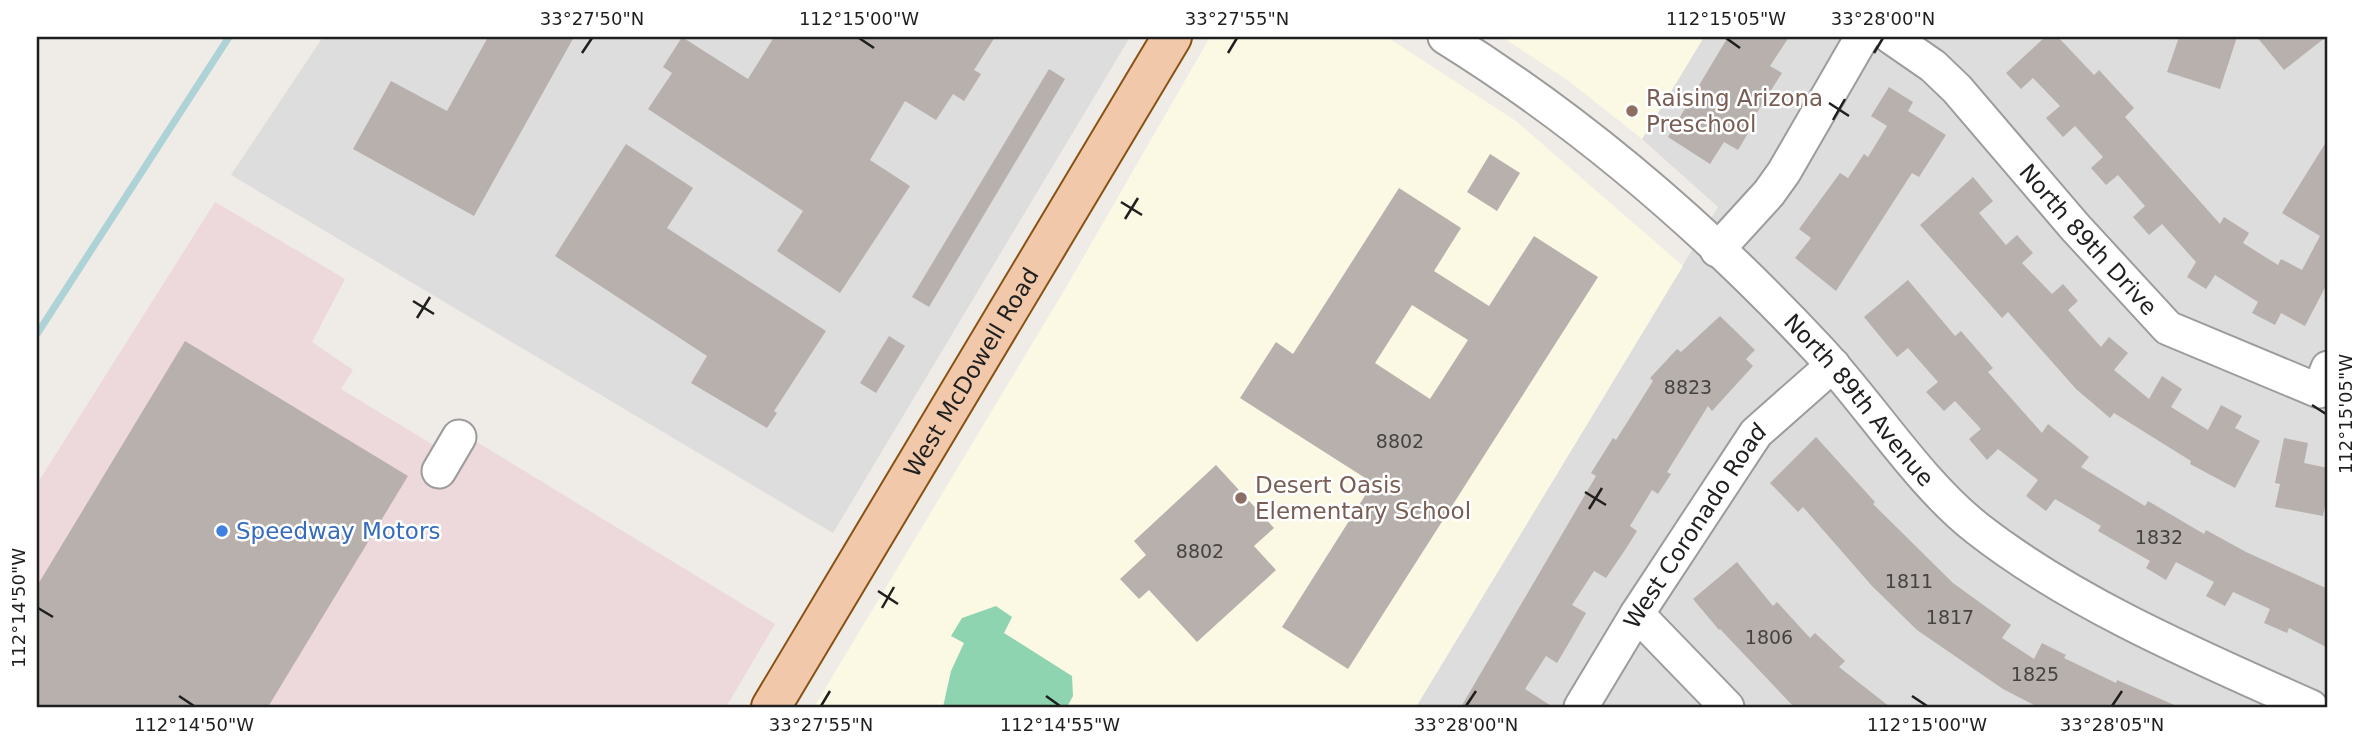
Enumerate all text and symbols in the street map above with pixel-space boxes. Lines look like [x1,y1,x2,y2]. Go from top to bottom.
text: 33°27'50"N [540,8,644,29]
text: 112°15'00"W [799,8,919,29]
text: 33°27'55"N [1185,8,1289,29]
text: 112°15'05"W [1666,8,1786,29]
text: 33°28'00"N [1831,8,1935,29]
place label: Raising Arizona Preschool [1646,85,1823,137]
marker: Raising Arizona Preschool [1624,103,1640,119]
street label: North 89th Drive [2014,159,2162,320]
street label: West McDowell Road [899,263,1044,482]
street label: North 89th Avenue [1779,309,1939,491]
text: 112°15'05"W [2335,354,2356,474]
house number: 8823 [1664,376,1712,398]
street label: West Coronado Road [1618,418,1771,633]
house number: 8802 [1376,430,1424,452]
place label: Desert Oasis Elementary School [1255,472,1471,524]
marker: Desert Oasis Elementary School [1233,490,1249,506]
place label: Speedway Motors [236,518,440,544]
marker: Speedway Motors [214,523,230,539]
house number: 1832 [2135,526,2183,548]
house number: 8802 [1176,540,1224,562]
text: 112°14'50"W [8,548,29,668]
house number: 1811 [1885,570,1933,592]
house number: 1817 [1926,606,1974,628]
house number: 1806 [1745,626,1793,648]
house number: 1825 [2011,663,2059,685]
text: 112°14'50"W [134,714,254,735]
text: 33°27'55"N [769,714,873,735]
text: 112°14'55"W [1000,714,1120,735]
text: 33°28'00"N [1414,714,1518,735]
text: 112°15'00"W [1867,714,1987,735]
text: 33°28'05"N [2060,714,2164,735]

